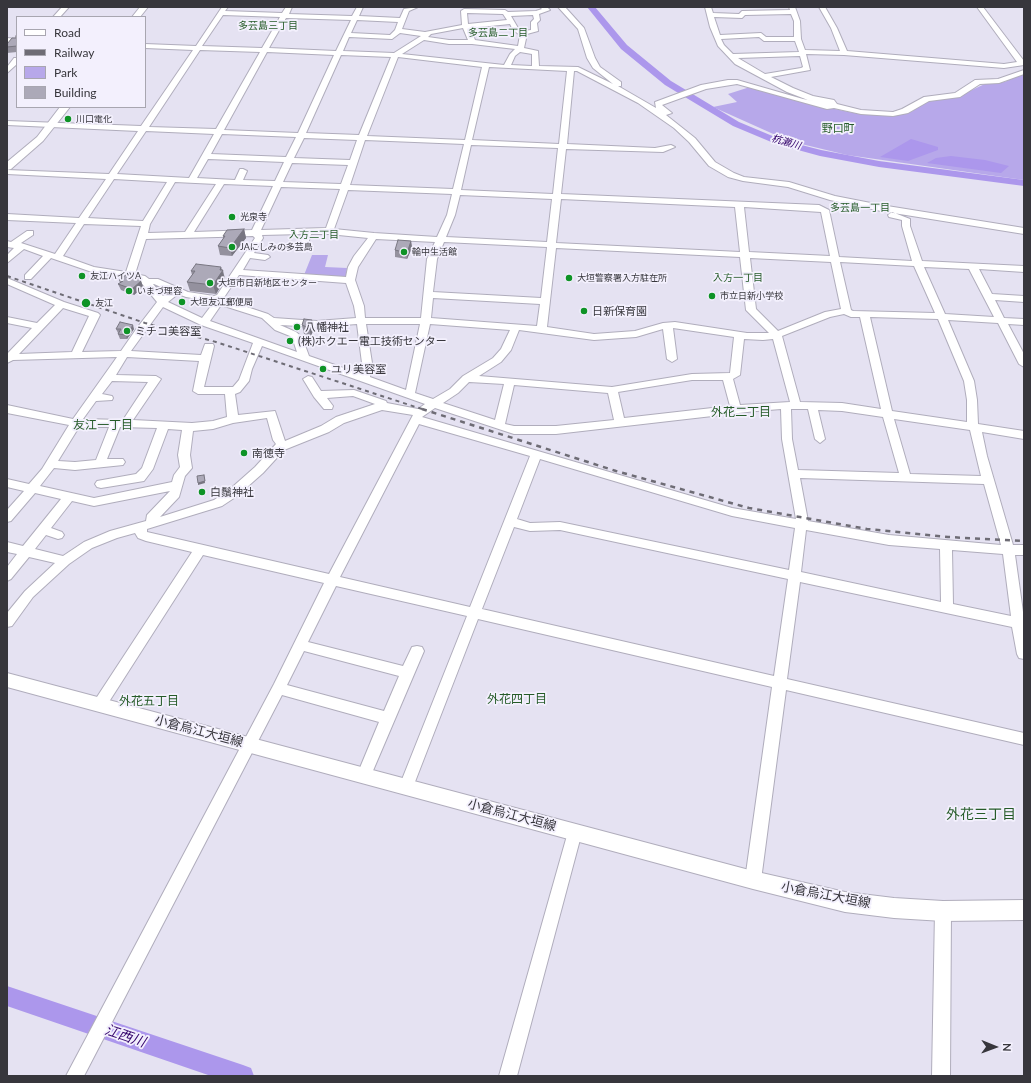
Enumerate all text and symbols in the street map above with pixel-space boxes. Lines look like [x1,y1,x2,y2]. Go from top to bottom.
legend [16,16,146,108]
district label: 多芸島三丁目 [238,20,298,32]
text: Road [54,25,81,40]
district label: 多芸島二丁目 [468,27,528,39]
text: Railway [54,45,94,60]
text: Park [54,65,77,80]
text: Building [54,85,97,100]
marker: 川口電化 [63,114,73,124]
place label: 川口電化 [76,114,112,124]
district label: 野口町 [822,121,854,135]
water label: 杭瀬川 [770,132,802,152]
district label: 多芸島一丁目 [830,202,890,214]
marker: 光泉寺 [227,212,237,222]
place label: 光泉寺 [240,212,267,222]
district label: 入方二丁目 [289,229,339,241]
marker: JAにしみの多芸島 [227,242,237,252]
place label: JAにしみの多芸島 [240,242,313,252]
marker: 輪中生活館 [399,247,409,257]
place label: 輪中生活館 [412,247,457,257]
marker: 友江ハイツA [77,271,87,281]
place label: 友江ハイツA [90,271,141,281]
district label: 入方一丁目 [713,272,763,284]
marker: 大垣警察署入方駐在所 [564,273,574,283]
place label: 大垣警察署入方駐在所 [577,273,667,283]
marker: 大垣市日新地区センター [205,278,215,288]
place label: 大垣市日新地区センター [218,278,317,288]
marker: いまづ理容 [124,286,134,296]
place label: いまづ理容 [137,286,182,296]
marker: 市立日新小学校 [707,291,717,301]
place label: 市立日新小学校 [720,291,783,301]
marker: 友江 [80,297,92,309]
marker: 大垣友江郵便局 [177,297,187,307]
place label: 大垣友江郵便局 [190,297,253,307]
place label: 友江 [95,298,113,308]
place label: 日新保育園 [592,304,647,318]
marker: 日新保育園 [579,306,589,316]
place label: 八幡神社 [305,320,349,334]
marker: 八幡神社 [292,322,302,332]
place label: ミチコ美容室 [135,324,201,338]
marker: ミチコ美容室 [122,326,132,336]
place label: (株)ホクエー電工技術センター [298,334,447,348]
marker: (株)ホクエー電工技術センター [285,336,295,346]
place label: ユリ美容室 [331,362,386,376]
marker: ユリ美容室 [318,364,328,374]
district label: 外花二丁目 [711,405,771,419]
district label: 友江一丁目 [73,418,133,432]
place label: 南徳寺 [252,446,285,460]
marker: 南徳寺 [239,448,249,458]
place label: 白鬚神社 [210,485,254,499]
marker: 白鬚神社 [197,487,207,497]
district label: 外花四丁目 [487,692,547,706]
district label: 外花五丁目 [119,694,179,708]
street label: 小倉烏江大垣線 [153,712,245,750]
street label: 小倉烏江大垣線 [466,796,558,834]
district label: 外花三丁目 [946,806,1016,822]
street label: 小倉烏江大垣線 [780,879,872,911]
water label: 江西川 [102,1021,148,1051]
north arrow [975,1027,1015,1067]
text: N [1001,1043,1014,1052]

